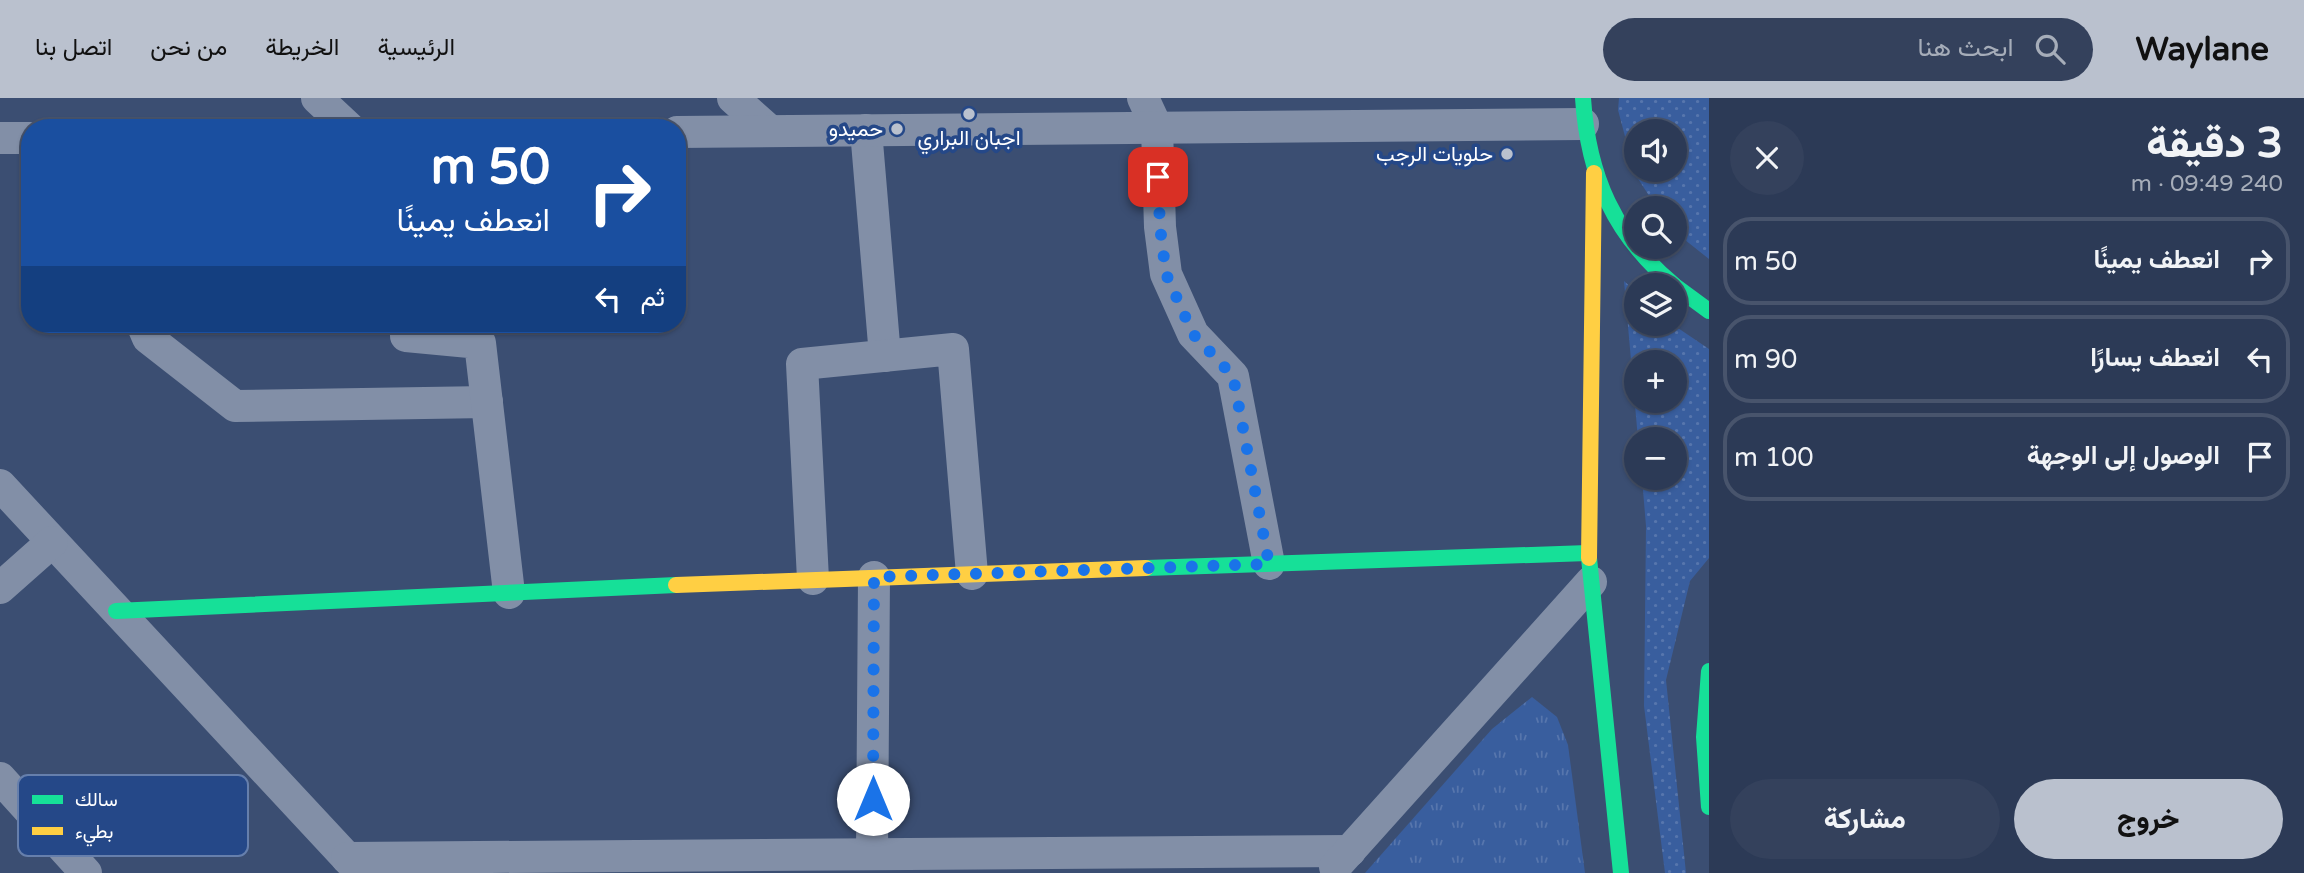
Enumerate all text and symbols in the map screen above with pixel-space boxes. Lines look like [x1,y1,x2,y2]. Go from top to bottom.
search box [1603,18,2093,81]
icon: search [2031,30,2069,68]
text: Waylane [2135,30,2269,69]
text: ابحث هنا [1917,32,2013,63]
text: اتصل بنا [35,33,112,62]
text: من نحن [150,33,227,62]
text: الخريطة [265,33,339,62]
text: الرئيسية [377,33,455,62]
marker: اجبان البراري [961,106,977,122]
place label: حميدو [829,117,883,142]
text: 3 دقيقة [2146,118,2283,169]
map controls [1624,119,1687,490]
button: sound [1624,119,1687,182]
marker: حميدو [889,121,905,137]
button: close [1730,121,1804,195]
place label: اجبان البراري [917,126,1021,155]
text: 50 m [431,138,550,197]
place label: حلويات الرجب [1376,142,1493,167]
marker: حلويات الرجب [1499,146,1515,162]
icon: right [574,147,665,238]
pin [1128,147,1188,207]
icon: arrive [1139,158,1177,196]
text: 240 m · 09:49 [2131,170,2283,198]
button: search [1624,196,1687,259]
text: انعطف يمينًا [396,202,550,240]
icon: right [2241,242,2279,280]
text: انعطف يمينًا [2093,244,2220,275]
text: 50 m [1734,246,1797,277]
button: layers [1624,273,1687,336]
icon: left [589,280,627,318]
text: ثم [641,282,665,313]
icon: left [2241,340,2279,378]
text: انعطف يسارًا [2090,342,2220,373]
text: 90 m [1734,344,1797,375]
button: + [1624,350,1687,413]
button: − [1624,427,1687,490]
icon: arrive [2241,438,2279,476]
text: الوصول إلى الوجهة [2027,440,2220,471]
text: 100 m [1734,442,1814,473]
position arrow [836,762,910,836]
legend [18,775,248,856]
button: مشاركة [1730,779,2000,859]
button: خروج [2014,779,2283,859]
text: سالك [75,789,118,811]
text: بطيء [75,821,113,847]

